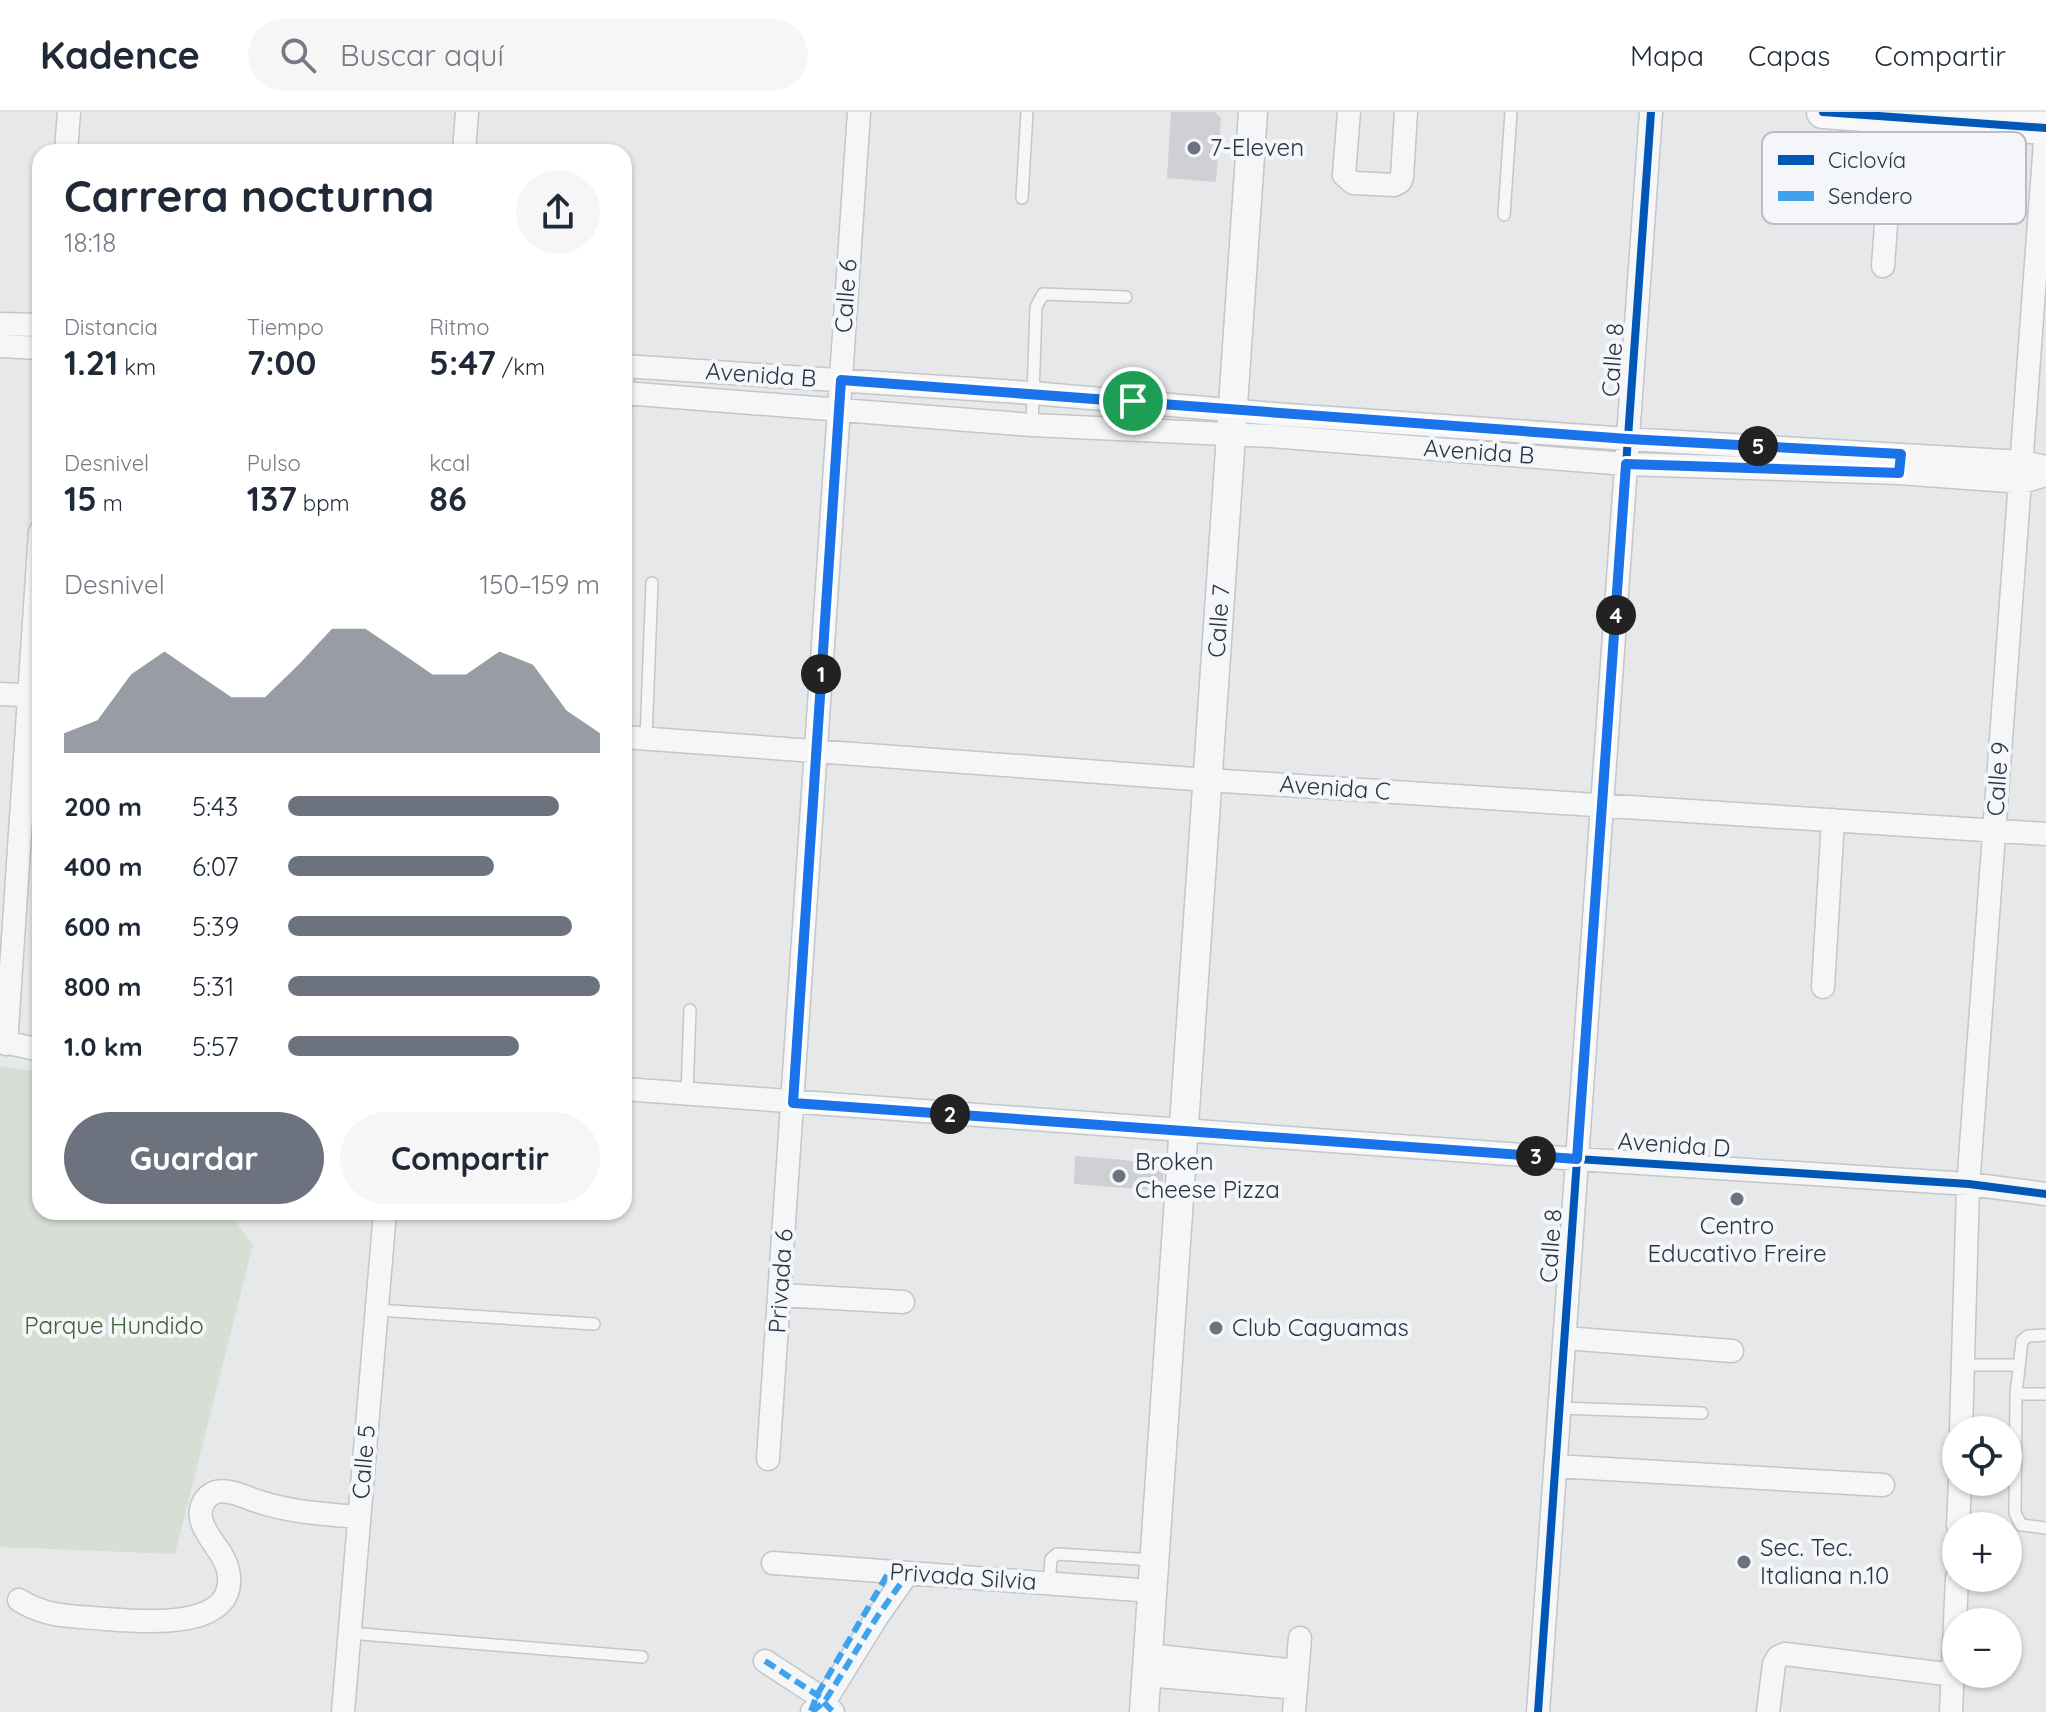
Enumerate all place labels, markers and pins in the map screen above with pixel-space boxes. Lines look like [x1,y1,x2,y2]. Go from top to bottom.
place label: 7-Eleven [1210,132,1304,162]
marker: 7-Eleven [1185,139,1203,157]
pin [1099,367,1167,435]
pin: 5 [1738,426,1778,466]
pin: 4 [1596,595,1636,635]
pin: 1 [801,654,841,694]
pin: 2 [930,1094,970,1134]
pin: 3 [1516,1136,1556,1176]
place label: Broken Cheese Pizza [1135,1146,1280,1204]
marker: Broken Cheese Pizza [1110,1167,1128,1185]
marker: Centro Educativo Freire [1728,1190,1746,1208]
place label: Centro Educativo Freire [1647,1210,1827,1268]
place label: Club Caguamas [1232,1312,1409,1342]
marker: Club Caguamas [1207,1319,1225,1337]
place label: Sec. Tec. Italiana n.10 [1760,1532,1889,1590]
marker: Sec. Tec. Italiana n.10 [1735,1553,1753,1571]

